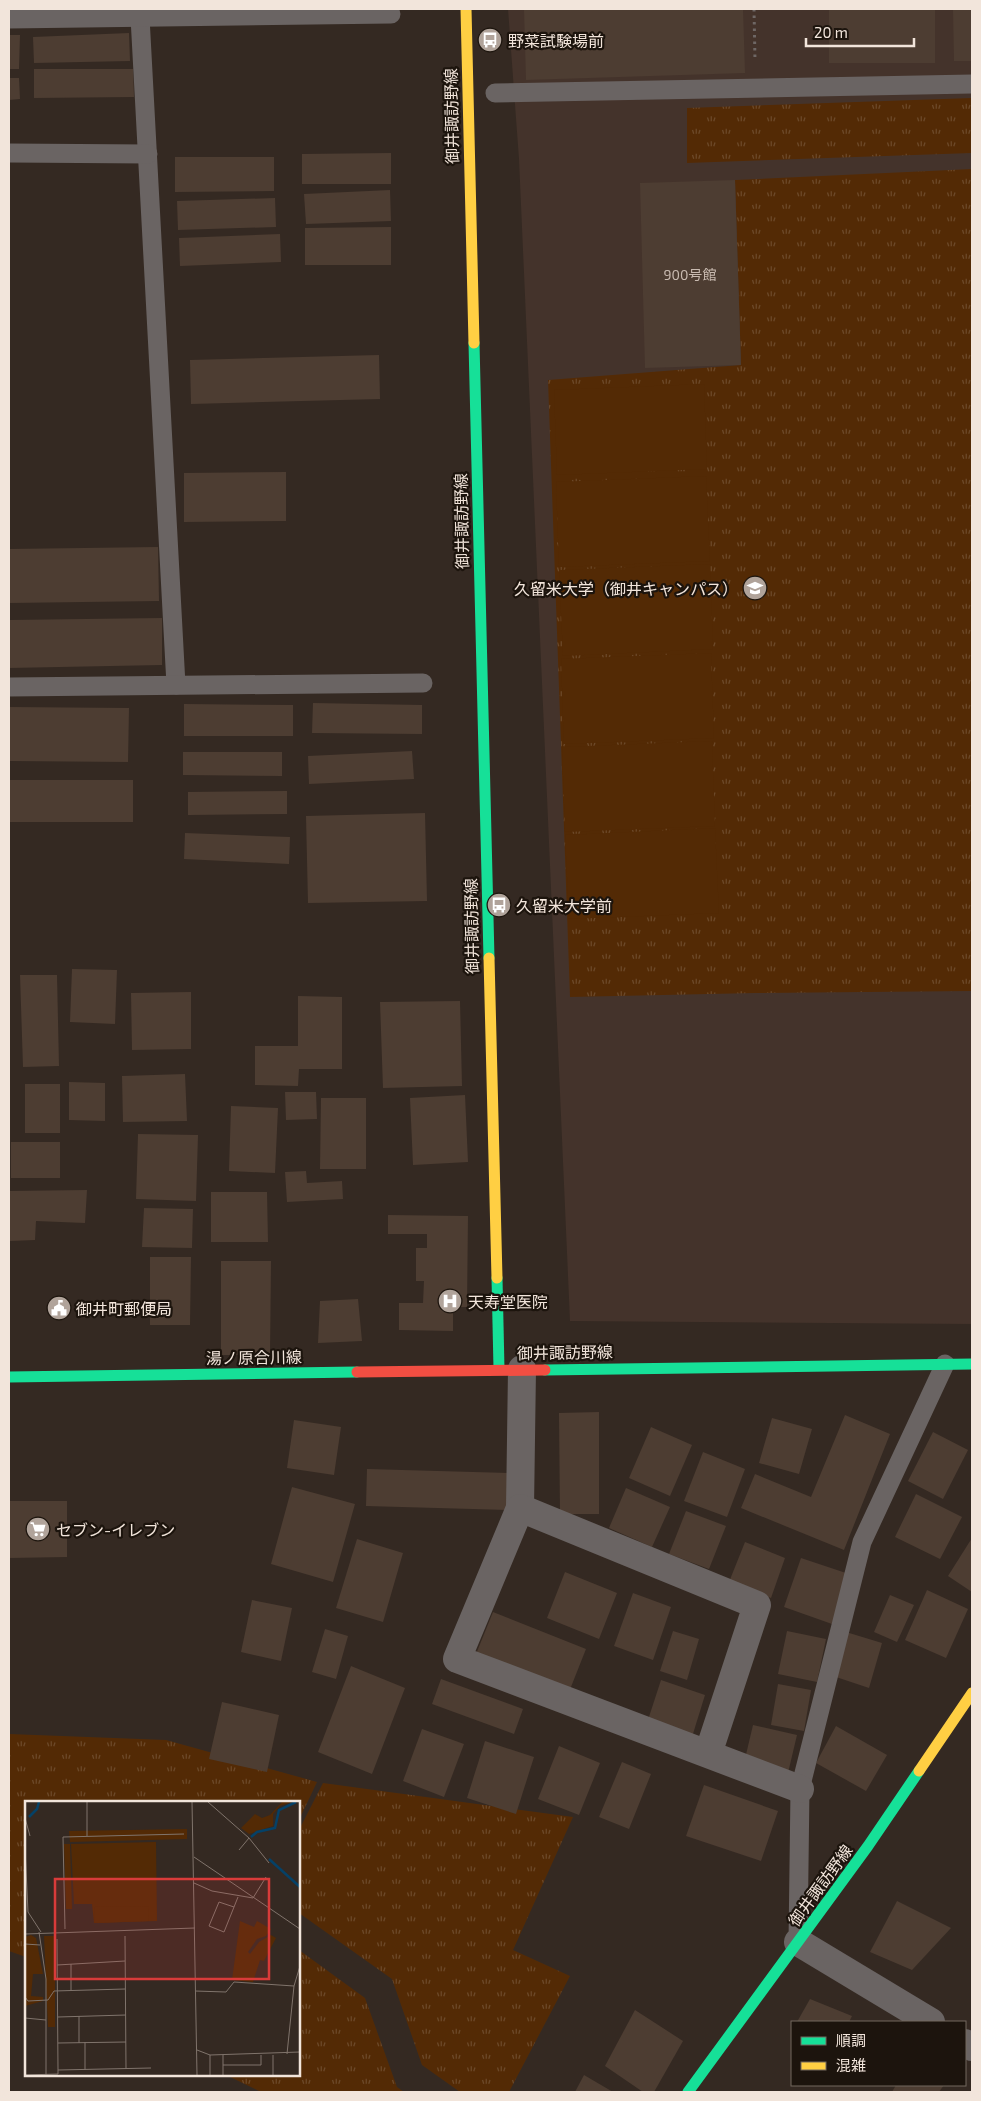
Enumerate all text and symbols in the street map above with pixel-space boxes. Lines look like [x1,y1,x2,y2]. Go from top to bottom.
scale bar [806,15,914,47]
text: 20 m [814,23,848,41]
bus stop icon: 野菜試験場前 [477,27,503,53]
place label: 野菜試験場前 [508,31,604,50]
street label: 御井諏訪野線 [441,68,461,164]
house number: 900号館 [664,266,716,283]
street label: 御井諏訪野線 [451,473,471,569]
school or university icon: 久留米大学（御井キャンパス） [742,575,768,601]
place label: 久留米大学（御井キャンパス） [514,579,738,598]
street label: 御井諏訪野線 [461,878,481,974]
bus stop icon: 久留米大学前 [486,892,512,918]
place label: 久留米大学前 [516,896,612,915]
hospital icon: 天寿堂医院 [437,1288,463,1314]
place label: 天寿堂医院 [468,1292,548,1311]
public building icon: 御井町郵便局 [46,1295,72,1321]
place label: 御井町郵便局 [76,1299,172,1318]
street label: 御井諏訪野線 [517,1342,613,1362]
street label: 湯ノ原合川線 [206,1347,302,1367]
supermarket icon: セブン-イレブン [25,1516,51,1542]
place label: セブン-イレブン [56,1520,175,1539]
inset map [25,1801,300,2076]
street label: 御井諏訪野線 [784,1841,856,1929]
legend [791,2021,966,2086]
text: 順調 [836,2031,866,2049]
text: 混雑 [836,2056,866,2074]

